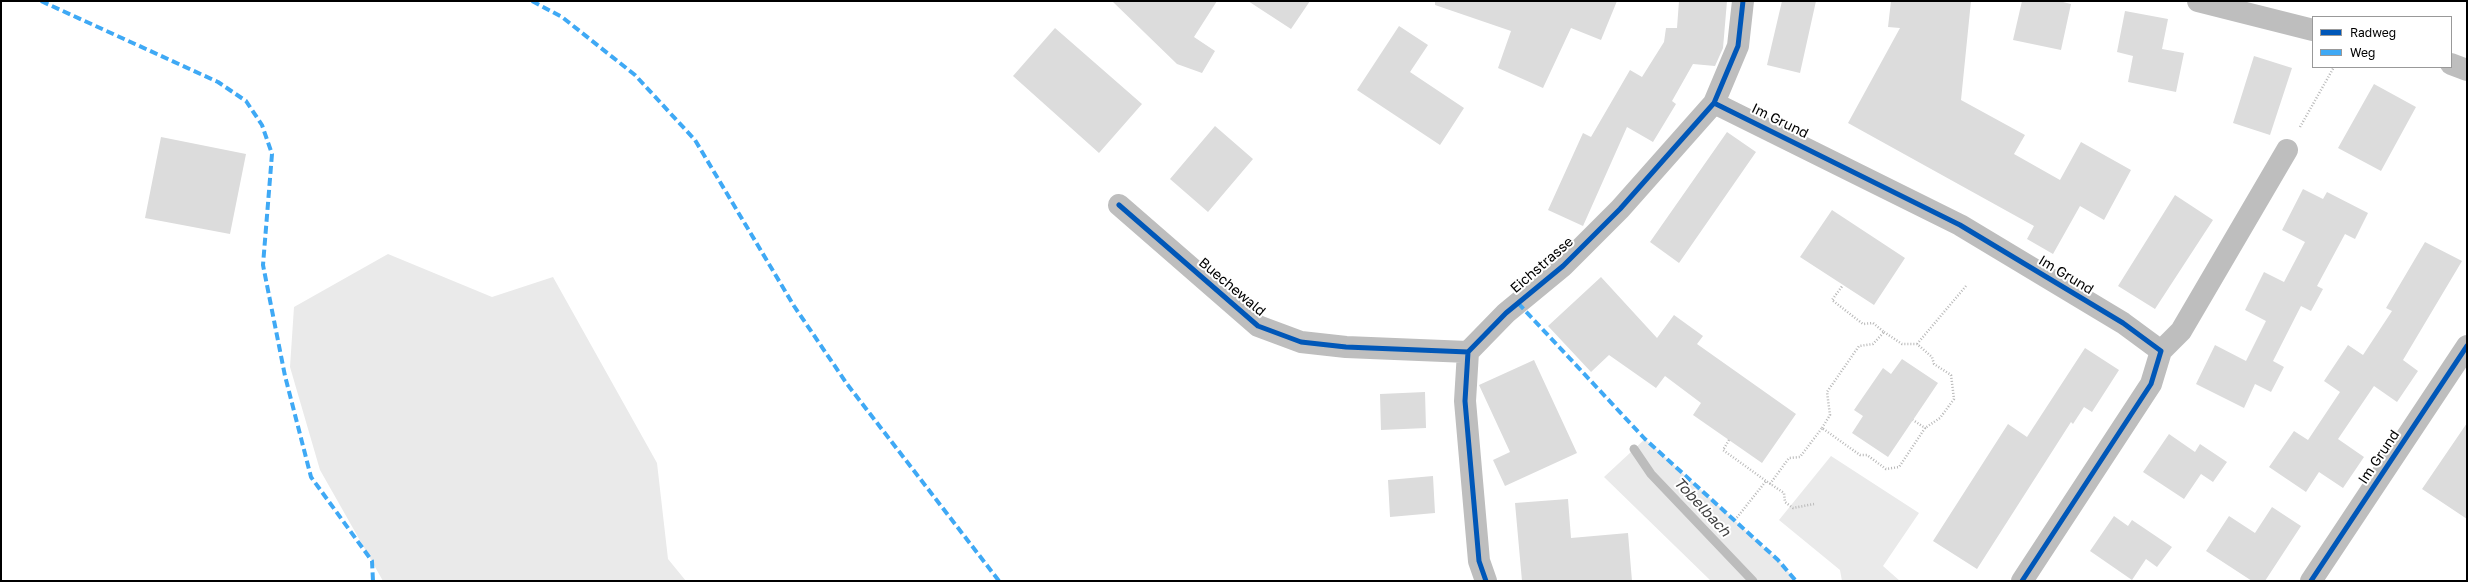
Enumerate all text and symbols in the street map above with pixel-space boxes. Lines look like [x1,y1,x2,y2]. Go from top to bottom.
legend [2312,16,2452,68]
text: Radweg [2350,25,2396,40]
text: Weg [2350,45,2375,60]
street label: Im Grund [1749,100,1811,142]
street label: Eichstrasse [1507,233,1577,297]
street label: Im Grund [2035,252,2097,298]
street label: Buechewald [1195,254,1269,320]
street label: Im Grund [2355,427,2403,487]
water label: Tobelbach [1670,474,1734,540]

